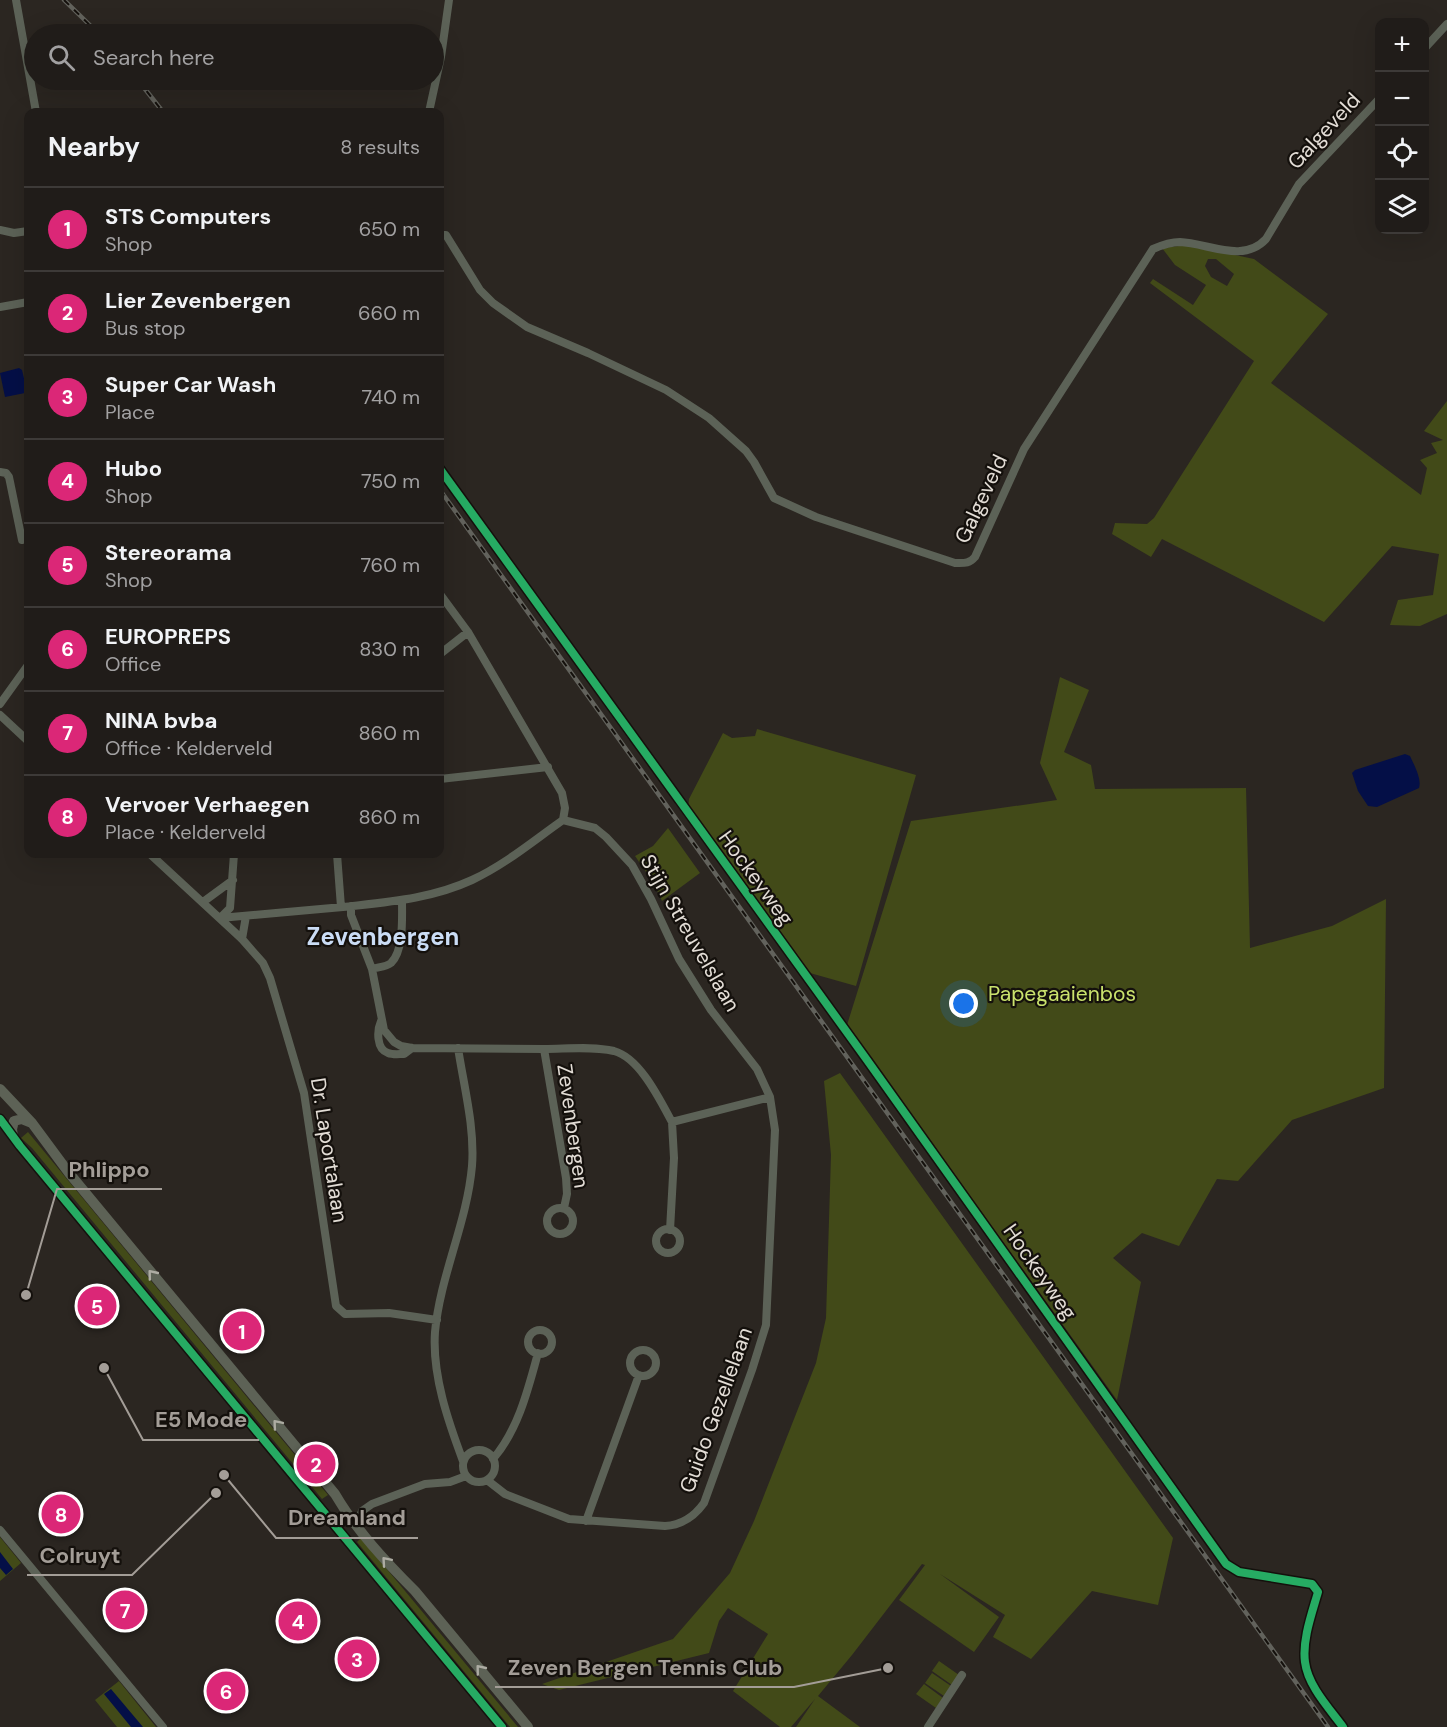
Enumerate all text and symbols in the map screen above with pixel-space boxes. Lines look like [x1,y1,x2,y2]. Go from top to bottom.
map controls [1375,18,1429,234]
button: + [1375,18,1429,72]
search box [24,24,444,90]
icon: search [45,41,78,74]
text: Search here [93,43,214,72]
button: − [1375,72,1429,126]
street label: Galgeveld [1281,87,1367,175]
button: locate [1375,126,1429,180]
text: Nearby [48,130,140,164]
text: 8 results [340,134,420,160]
button: layers [1375,180,1429,234]
text: STS Computers [105,202,271,231]
text: 1 [64,216,71,242]
text: 650 m [359,216,420,242]
text: Shop [105,231,152,257]
text: Lier Zevenbergen [105,286,291,315]
text: 2 [62,300,73,326]
text: 660 m [358,300,420,326]
text: Bus stop [105,315,185,341]
text: Super Car Wash [105,370,276,399]
text: 3 [61,384,74,410]
text: 740 m [362,384,420,410]
text: Place [105,399,155,425]
street label: Galgeveld [948,450,1014,548]
text: Hubo [105,454,162,483]
text: 4 [61,468,74,494]
text: 750 m [361,468,420,494]
text: Shop [105,483,152,509]
text: Stereorama [105,538,232,567]
text: 5 [61,552,74,578]
text: 760 m [360,552,420,578]
text: Shop [105,567,152,593]
text: EUROPREPS [105,622,231,651]
text: 6 [61,636,74,662]
text: 830 m [359,636,420,662]
text: Office [105,651,161,677]
text: NINA bvba [105,706,217,735]
text: 7 [62,720,73,746]
text: 860 m [358,720,420,746]
text: Office · Kelderveld [105,735,272,761]
text: Vervoer Verhaegen [105,790,310,819]
text: 8 [61,804,74,830]
text: 860 m [358,804,420,830]
text: Place · Kelderveld [105,819,266,845]
street label: Hockeyweg [712,825,800,931]
street label: Stijn Streuvelslaan [634,849,746,1017]
district label: Zevenbergen [307,921,459,952]
park label: Papegaaienbos [988,980,1136,1008]
your location [949,989,978,1018]
street label: Zevenbergen [550,1062,596,1190]
street label: Dr. Laportalaan [304,1076,354,1224]
callout: Phlippo [57,1149,162,1189]
text: Phlippo [68,1155,150,1184]
street label: Hockeyweg [997,1219,1083,1326]
one-way arrow [149,1270,160,1281]
pin: 5 [78,1284,116,1328]
pin: 1 [222,1308,262,1354]
street label: Guido Gezellelaan [673,1323,759,1497]
callout: E5 Mode [143,1400,259,1440]
text: E5 Mode [155,1405,247,1434]
one-way arrow [273,1420,284,1431]
pin: 2 [296,1442,336,1486]
pin: 8 [42,1492,80,1537]
callout: Dreamland [276,1498,418,1538]
text: Dreamland [288,1503,406,1532]
callout: Colruyt [27,1535,132,1575]
text: Colruyt [40,1541,120,1570]
one-way arrow [383,1557,394,1568]
pin: 7 [106,1588,144,1632]
pin: 4 [278,1598,318,1644]
pin: 3 [338,1636,376,1682]
callout: Zeven Bergen Tennis Club [495,1647,794,1687]
text: Zeven Bergen Tennis Club [508,1653,782,1682]
one-way arrow [477,1665,488,1676]
pin: 6 [206,1668,246,1714]

